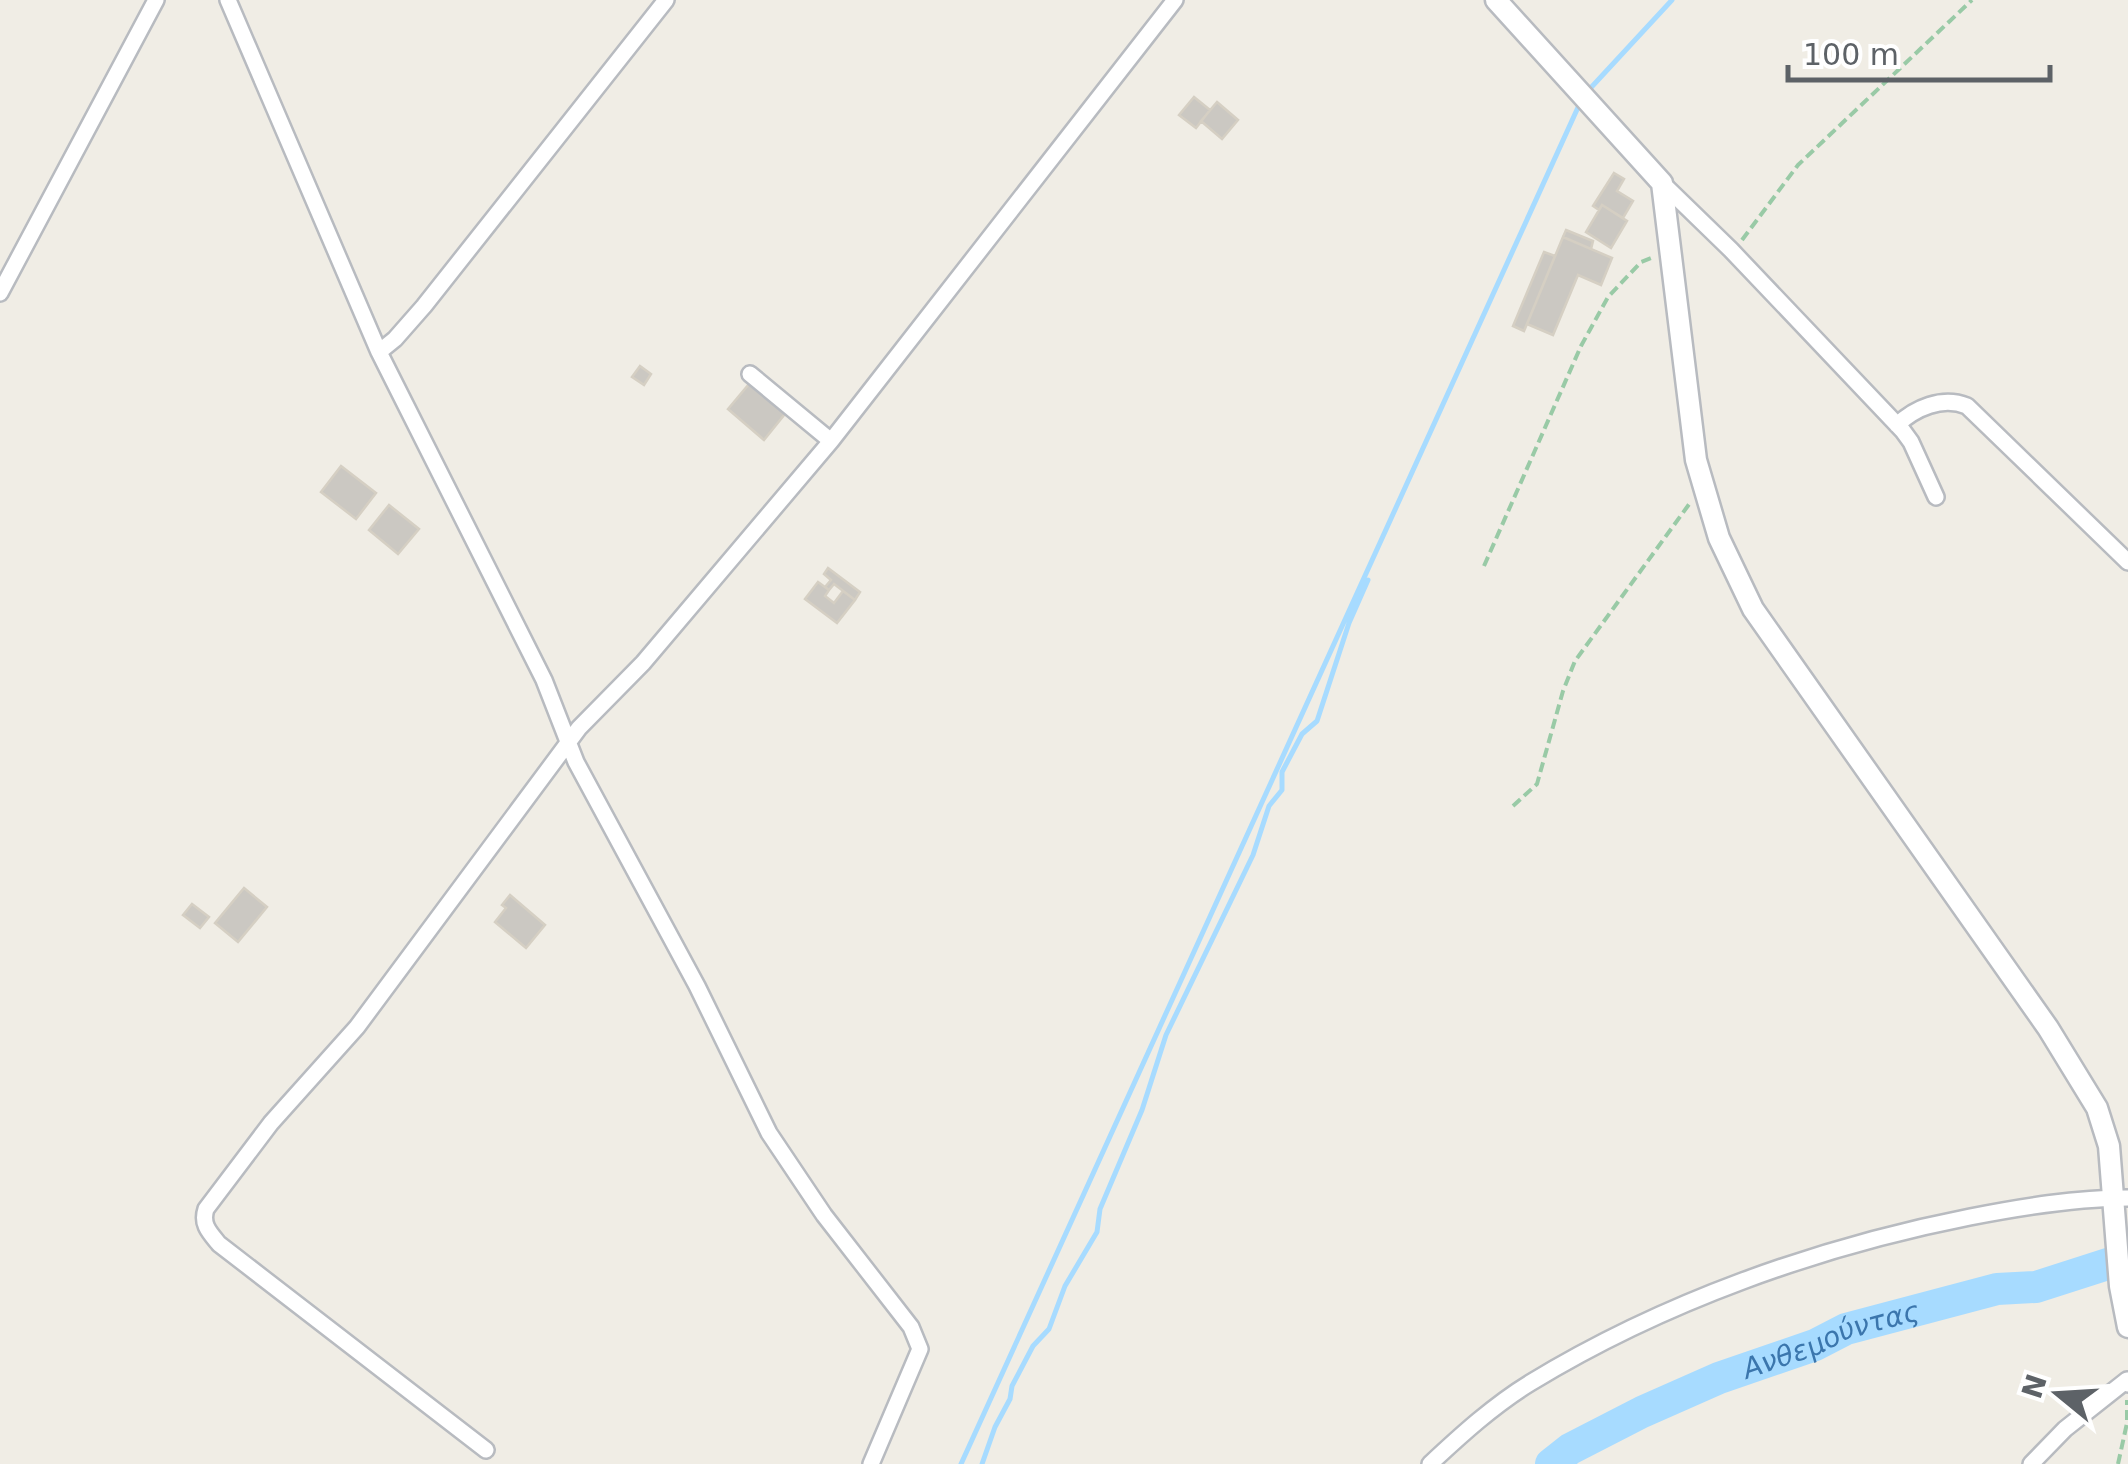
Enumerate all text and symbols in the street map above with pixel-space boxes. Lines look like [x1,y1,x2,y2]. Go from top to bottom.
scale bar [1788,20,2050,82]
text: 100 m [1803,37,1899,72]
water label: Ανθεμούντας [1736,1294,1923,1386]
north arrow [2008,1344,2108,1444]
text: N [2015,1370,2054,1403]

